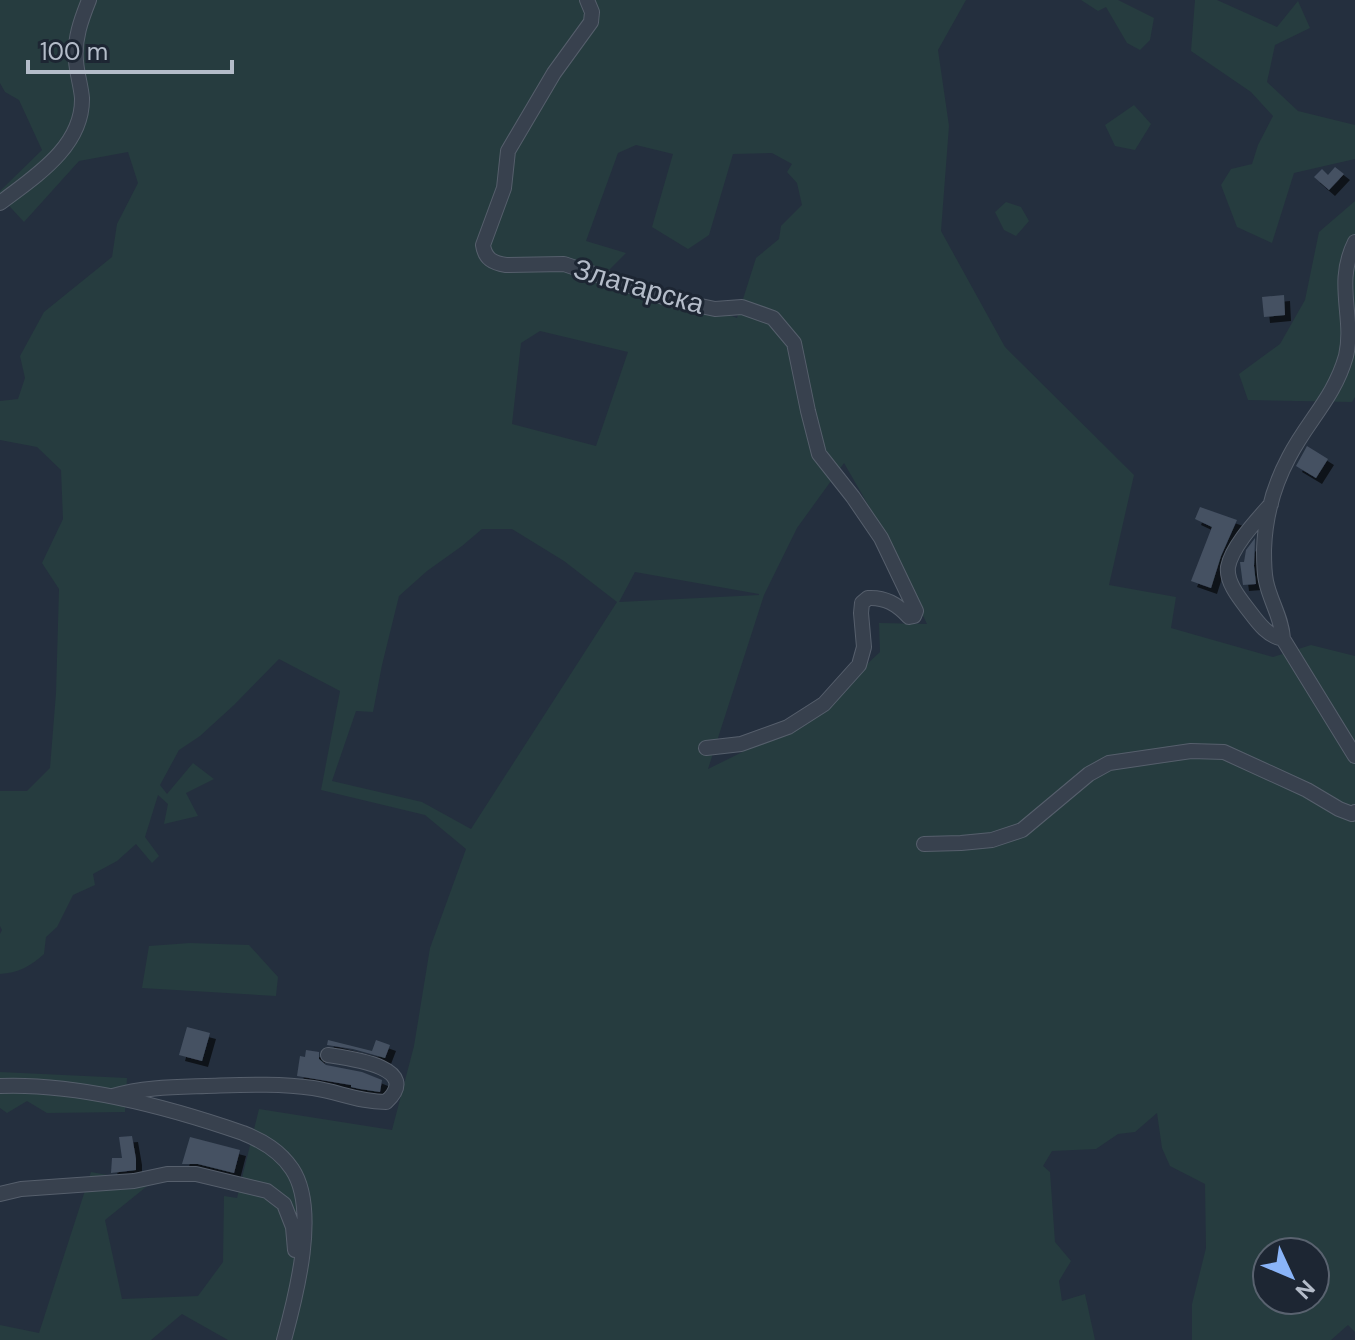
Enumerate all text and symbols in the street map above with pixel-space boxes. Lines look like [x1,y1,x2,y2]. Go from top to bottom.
scale bar [28,24,232,74]
text: 100 m [40,36,108,67]
street label: Златарска [569,250,709,323]
north arrow [1251,1236,1331,1316]
text: N [1289,1274,1321,1305]

